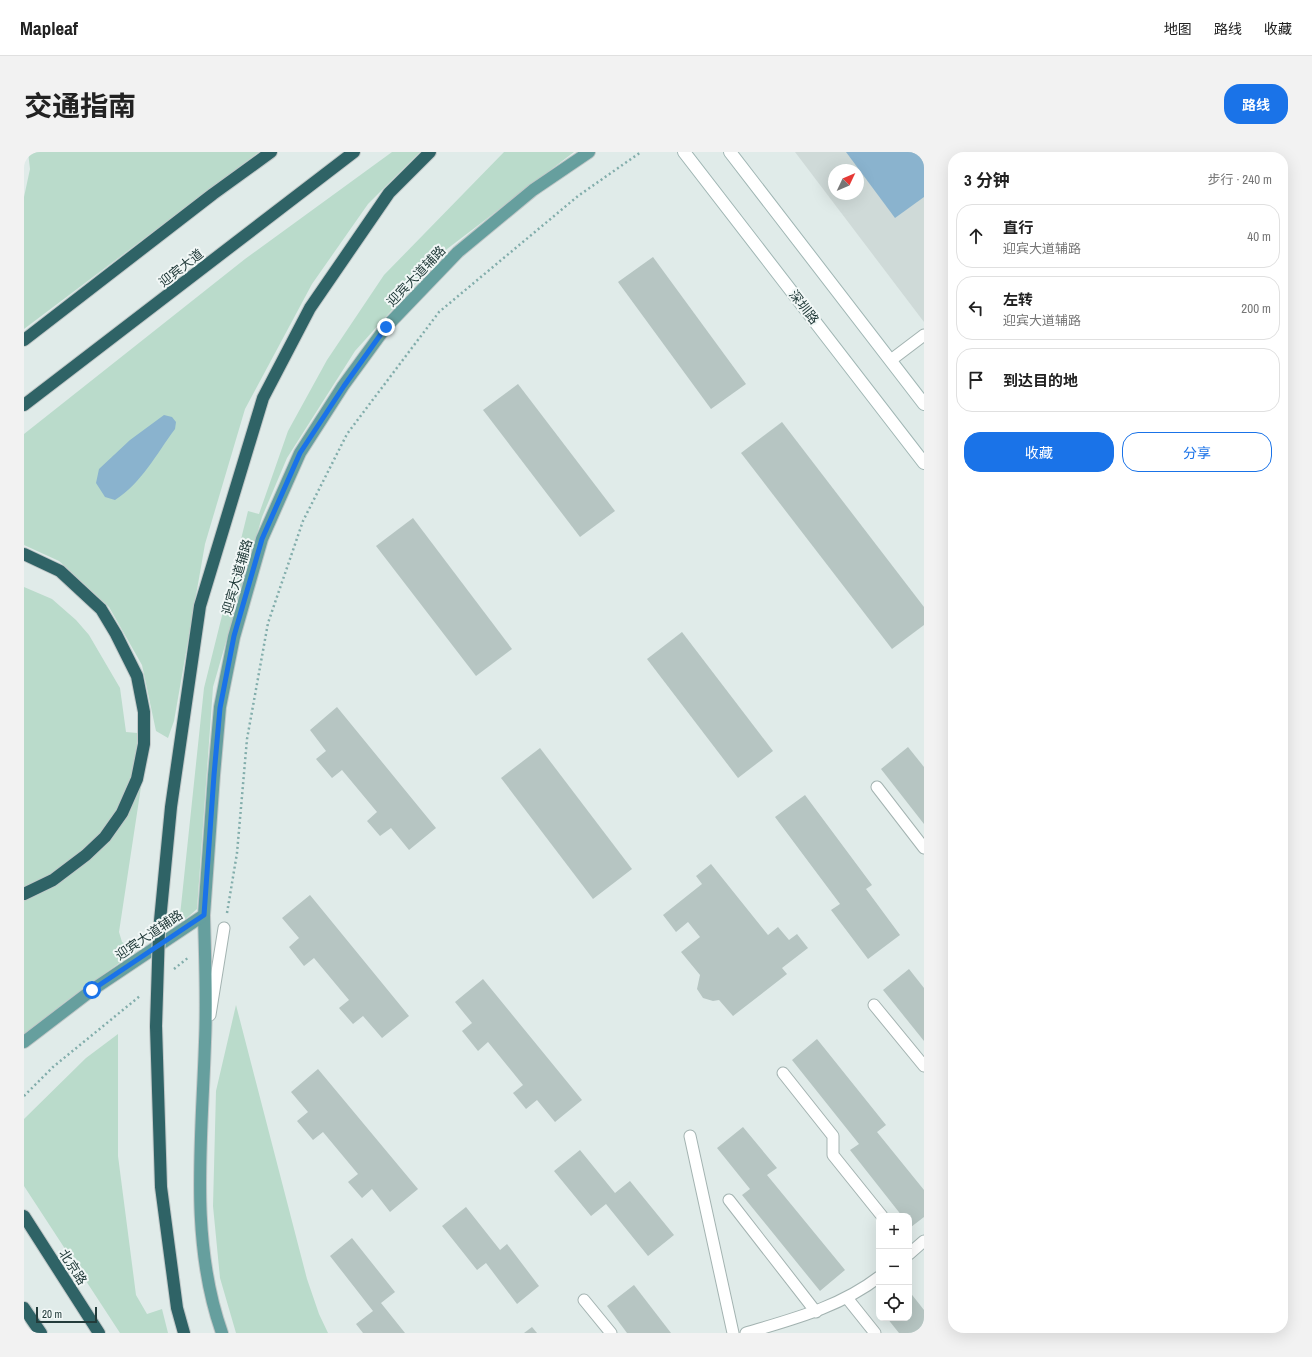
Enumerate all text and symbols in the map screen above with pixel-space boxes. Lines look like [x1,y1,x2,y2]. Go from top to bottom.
text: Mapleaf [20,15,78,41]
text: 地图 [1164,20,1192,38]
text: 路线 [1214,20,1242,38]
text: 收藏 [1264,20,1292,38]
button: 路线 [1224,84,1288,124]
text: 交通指南 [24,87,136,125]
north arrow [828,164,864,200]
text: 3 分钟 [964,168,1010,191]
text: 步行 · 240 m [1207,171,1272,188]
text: 直行 [1003,217,1033,238]
icon: ahead [965,225,987,247]
text: 40 m [1247,228,1271,245]
text: 迎宾大道辅路 [1003,240,1081,257]
street label: 迎宾大道辅路 [383,242,449,310]
street label: 迎宾大道 [155,245,207,291]
street label: 深圳路 [785,286,823,328]
text: 左转 [1003,289,1033,310]
icon: left [965,297,987,319]
text: 200 m [1241,300,1271,317]
text: 迎宾大道辅路 [1003,312,1081,329]
route end [377,318,395,336]
icon: arrive [965,369,987,391]
text: 到达目的地 [1003,370,1078,391]
button: 收藏 [964,432,1114,472]
button: 分享 [1122,432,1272,472]
street label: 迎宾大道辅路 [218,537,256,617]
street label: 迎宾大道辅路 [112,906,186,964]
route start [83,981,101,999]
map controls [876,1213,912,1321]
button: + [876,1213,912,1249]
street label: 北京路 [55,1246,91,1288]
button: − [876,1249,912,1285]
button: locate [876,1285,912,1321]
scale bar [36,1305,97,1324]
text: 20 m [42,1307,62,1321]

